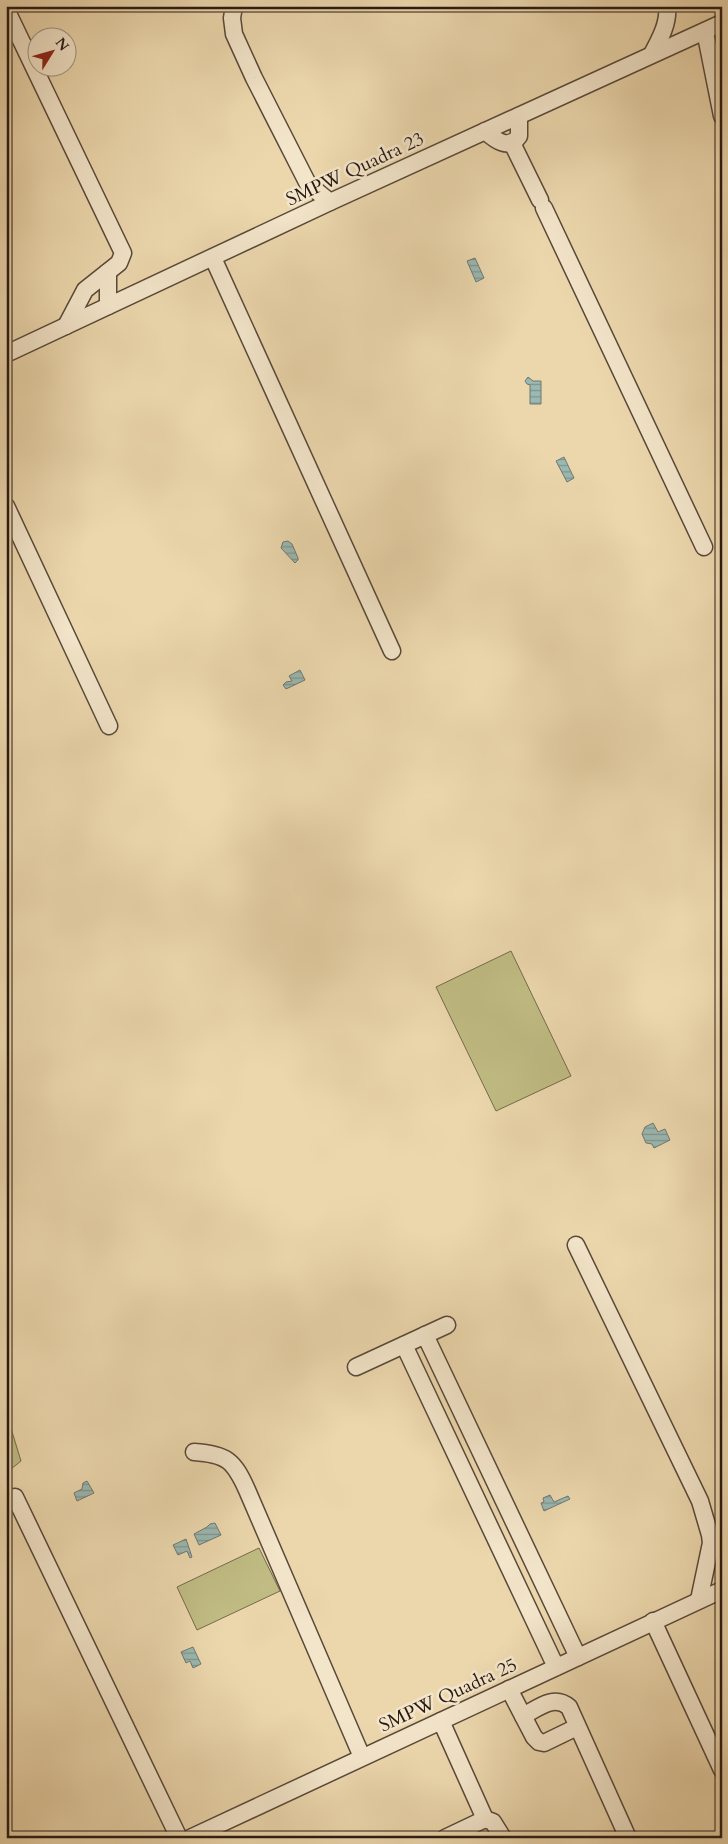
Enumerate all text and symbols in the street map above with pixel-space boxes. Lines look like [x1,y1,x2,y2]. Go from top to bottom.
north arrow [28,28,78,78]
text: N [51,34,73,55]
street label: SMPW Quadra 23 [282,126,428,212]
street label: SMPW Quadra 25 [375,1652,521,1738]

